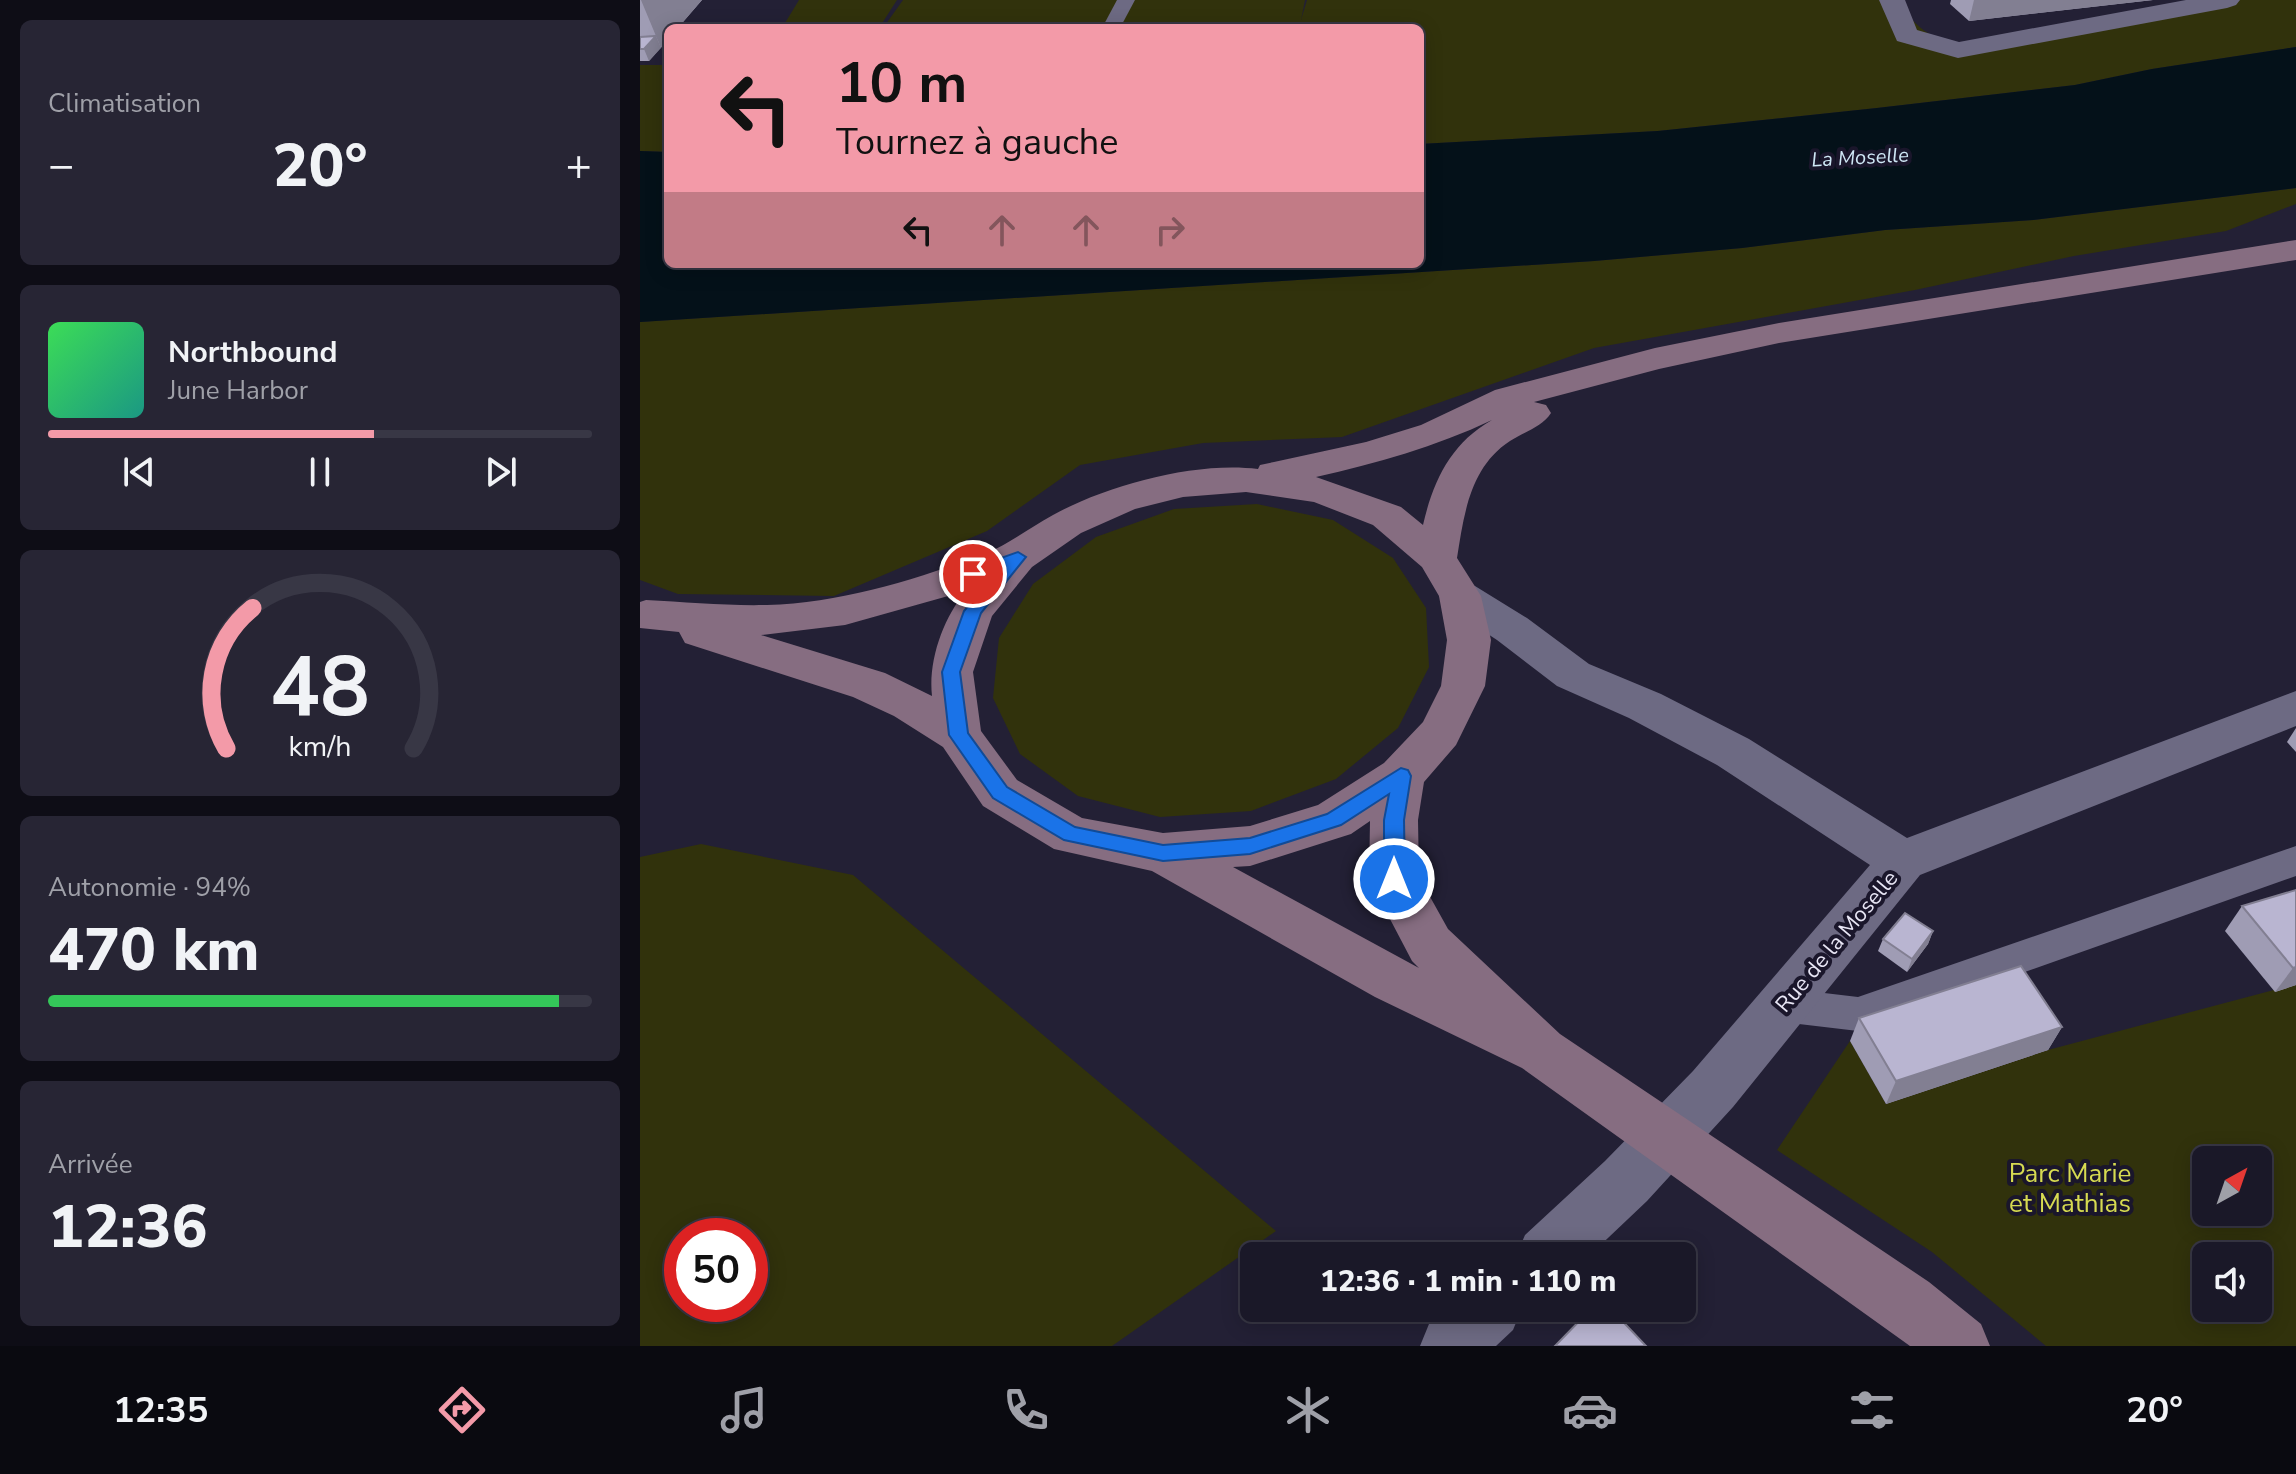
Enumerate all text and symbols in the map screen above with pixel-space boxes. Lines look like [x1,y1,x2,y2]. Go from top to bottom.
text: 10 m [836,45,967,122]
icon: left [704,56,808,160]
text: Climatisation [48,86,201,121]
text: Tournez à gauche [836,118,1118,167]
text: 20° [272,125,368,207]
text: − [48,136,74,196]
text: + [566,136,592,196]
water label: La Moselle [1811,141,1910,174]
icon: left [896,208,940,252]
icon: ahead [980,208,1024,252]
icon: ahead [1064,208,1108,252]
icon: right [1148,208,1192,252]
text: Northbound [168,332,338,373]
text: June Harbor [168,373,308,408]
icon: previous [117,450,161,494]
icon: pause [298,450,342,494]
icon: next [479,450,523,494]
pin [939,540,1007,608]
icon: arrive [951,552,995,596]
text: 48 [270,631,370,744]
text: km/h [289,727,351,766]
position arrow [1352,837,1436,921]
street label: Rue de la Moselle [1769,864,1905,1019]
text: Autonomie · 94% [48,870,251,905]
text: 470 km [48,909,260,991]
north arrow [2192,1146,2272,1226]
map controls [2192,1146,2272,1322]
text: Arrivée [48,1147,132,1182]
park label: Parc Marie et Mathias [2009,1156,2131,1221]
text: 12:36 [48,1186,208,1268]
speed limit sign: 50 [664,1218,768,1322]
button: sound [2192,1242,2272,1322]
text: 12:36 · 1 min · 110 m [1320,1261,1616,1302]
icon: directions [434,1382,490,1438]
icon: music [716,1382,772,1438]
icon: phone [998,1382,1054,1438]
icon: climate [1280,1382,1336,1438]
icon: car [1562,1382,1618,1438]
icon: filters [1844,1382,1900,1438]
text: 12:35 [113,1386,208,1435]
text: 20° [2126,1386,2183,1435]

